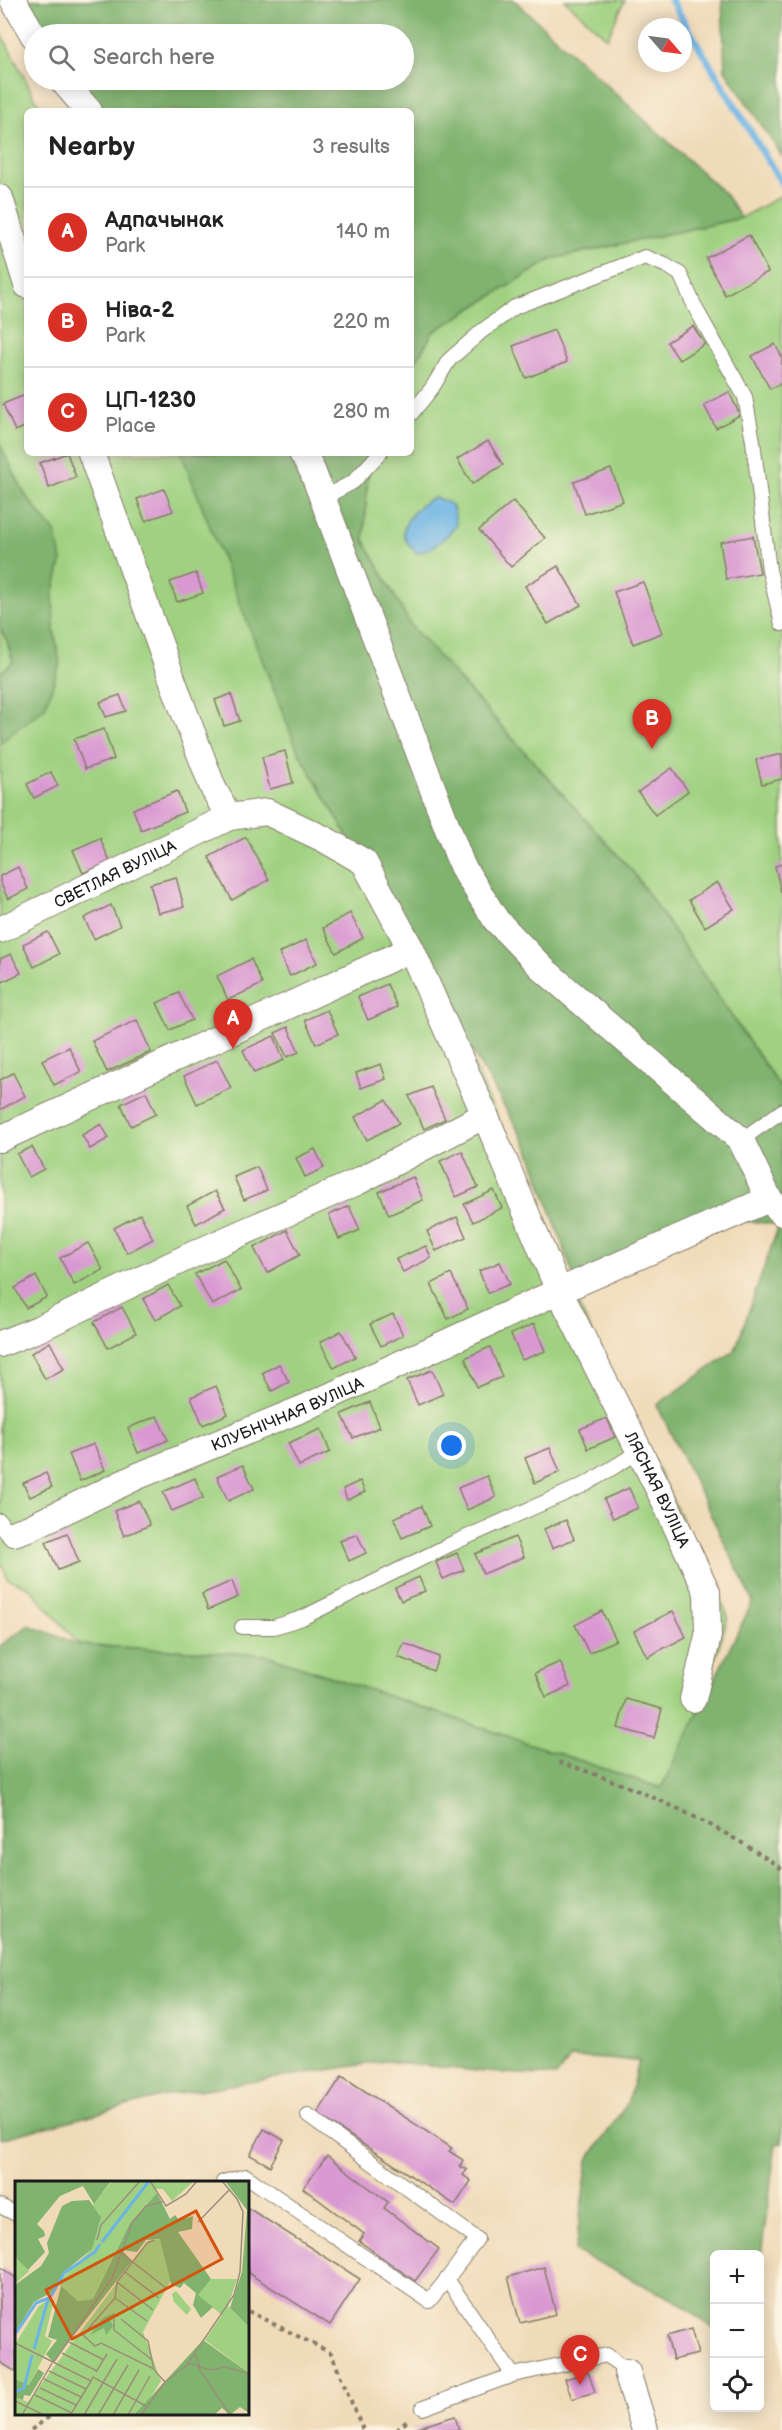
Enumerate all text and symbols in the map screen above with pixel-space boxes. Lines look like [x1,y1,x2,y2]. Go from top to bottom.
north arrow [638,18,692,72]
search box [24,24,414,90]
icon: search [45,41,78,74]
text: Search here [93,44,215,71]
text: Nearby [48,132,135,163]
text: 3 results [312,135,390,159]
text: Адпачынак [105,207,223,234]
text: A [61,220,74,244]
text: 140 m [336,220,390,244]
text: Park [105,234,145,258]
text: Ніва-2 [105,297,174,324]
text: B [60,310,75,334]
text: 220 m [333,310,390,334]
text: Park [105,324,145,348]
text: ЦП-1230 [105,387,196,414]
text: C [60,400,75,424]
text: 280 m [333,400,390,424]
text: Place [105,414,156,438]
pin: B [632,700,672,749]
street label: СВЕТЛАЯ ВУЛІЦА [51,837,180,913]
pin: A [214,1000,252,1049]
street label: КЛУБНІЧНАЯ ВУЛІЦА [209,1374,367,1456]
street label: ЛЯСНАЯ ВУЛІЦА [620,1428,693,1551]
your location [437,1431,466,1460]
inset map [15,2181,249,2415]
map controls [710,2250,764,2412]
button: + [710,2250,764,2304]
button: − [710,2304,764,2358]
pin: C [560,2336,600,2385]
button: locate [710,2358,764,2412]

